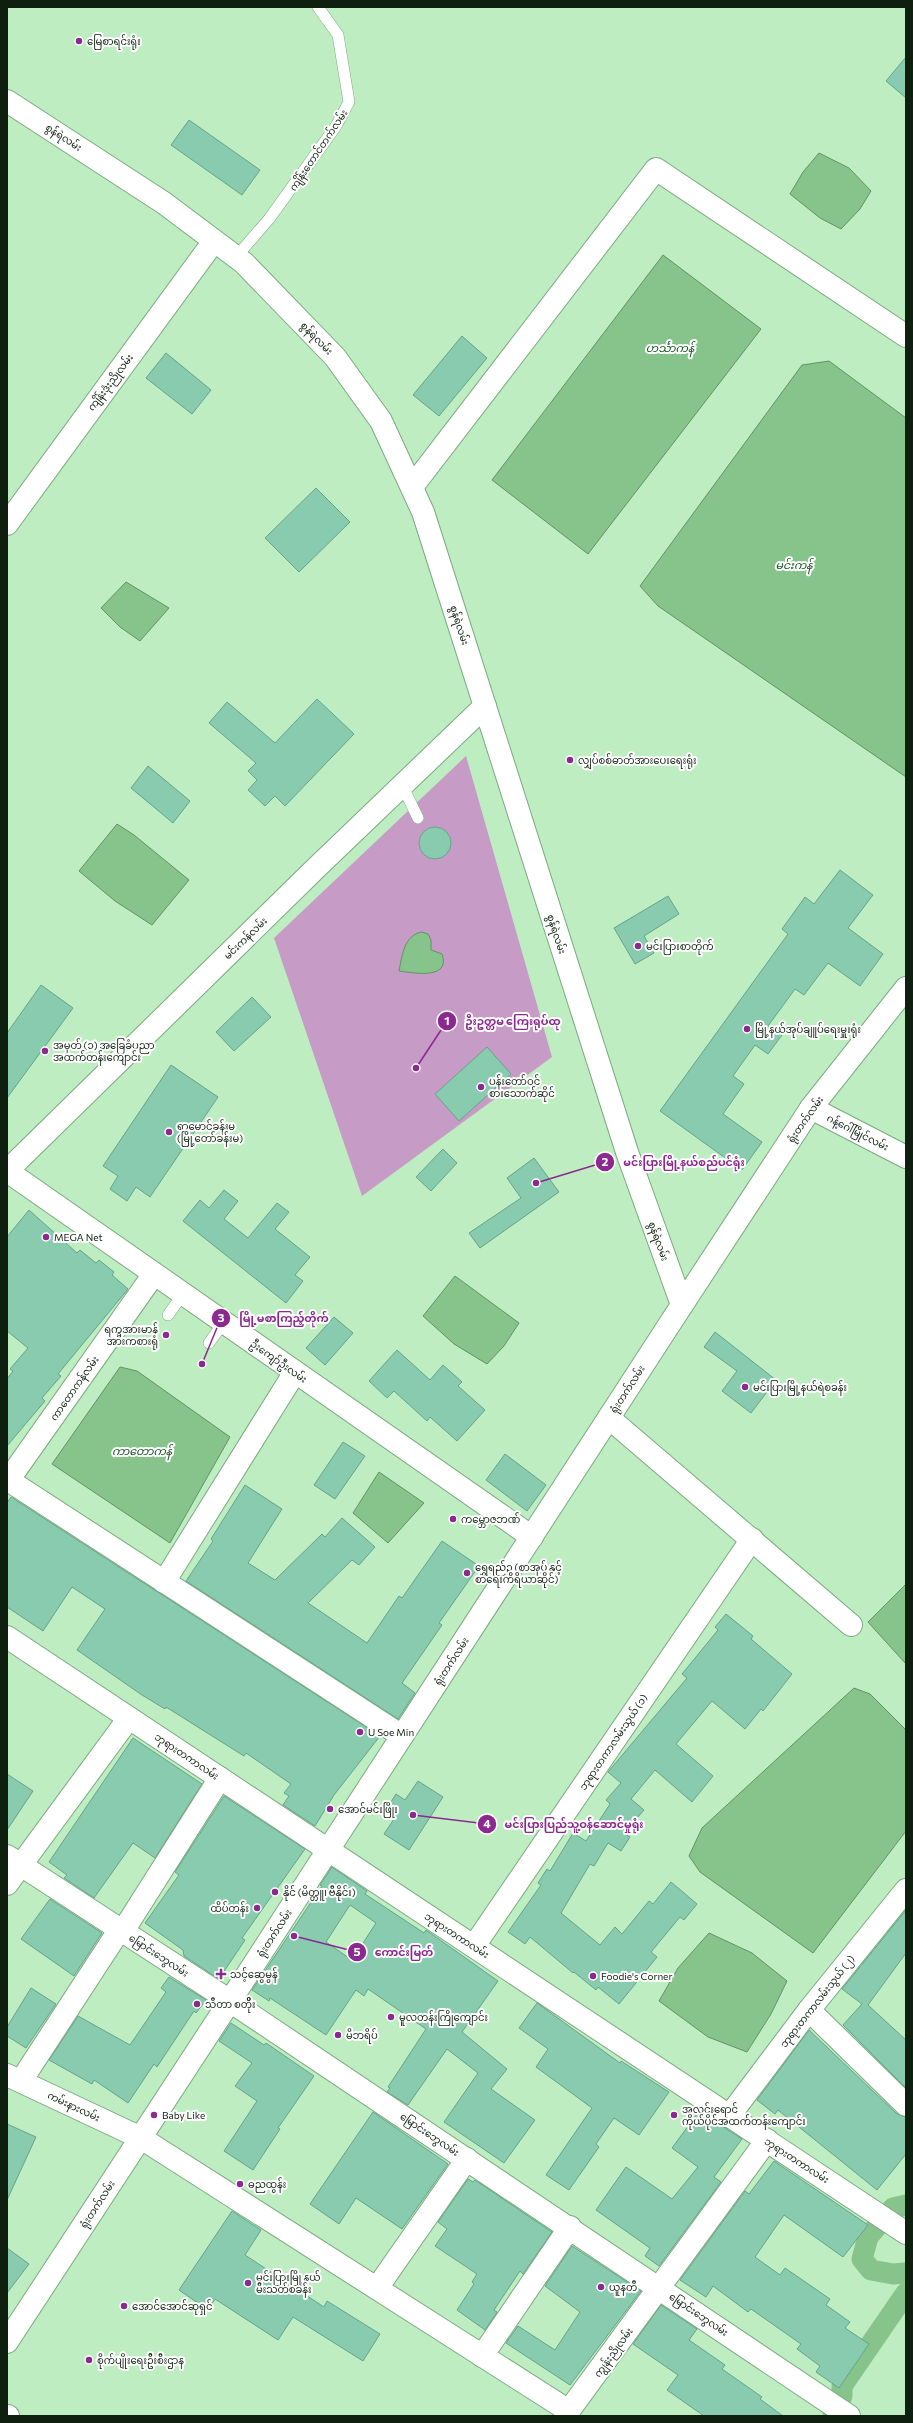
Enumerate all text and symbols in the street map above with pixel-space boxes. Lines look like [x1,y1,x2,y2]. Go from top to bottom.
place label: မြေစာရင်းရုံး [87,34,141,50]
marker: မြေစာရင်းရုံး [74,36,84,46]
street label: ကျိန်းတောင်တက်လမ်း [286,107,352,195]
street label: စွန်ရဲလမ်း [42,120,85,156]
street label: စွန်ရဲလမ်း [296,318,336,359]
water label: ဟင်္သာကန် [646,340,696,358]
street label: ကျိန်းဒုံးညိုလမ်း [84,351,138,415]
water label: မင်းကန် [775,557,814,575]
street label: စွန်ရဲလမ်း [445,603,473,647]
place label: လျှပ်စစ်ဓာတ်အားပေးရေးရုံး [578,753,696,770]
marker: လျှပ်စစ်ဓာတ်အားပေးရေးရုံး [565,755,575,765]
street label: စွန်ရဲလမ်း [542,912,570,956]
street label: မင်းကန်လမ်း [220,914,271,964]
place label: မင်းပြားစာတိုက် [646,939,714,955]
marker: မင်းပြားစာတိုက် [633,941,643,951]
callout: ဦးဥတ္တမ ကြေးရုပ်ထု [437,1009,569,1032]
text: 1 [444,1013,450,1027]
text: ဦးဥတ္တမ ကြေးရုပ်ထု [465,1014,561,1031]
place label: မြို့နယ်အုပ်ချူပ်ရေးမှူးရုံး [755,1022,861,1038]
marker: မြို့နယ်အုပ်ချူပ်ရေးမှူးရုံး [742,1024,752,1034]
place label: အမှတ် (၁) အခြေခံပညာ အထက်တန်းကျောင်း [53,1038,155,1066]
marker: အမှတ် (၁) အခြေခံပညာ အထက်တန်းကျောင်း [40,1046,50,1056]
place label: ပန်းတော်ဝင် စားသောက်ဆိုင် [489,1074,555,1102]
marker: ပန်းတော်ဝင် စားသောက်ဆိုင် [476,1082,486,1092]
street label: ရုံးတက်လမ်း [784,1093,828,1146]
street label: ဂန့်ဂေါ်မြိုင်လမ်း [824,1110,891,1155]
place label: ရာမောင်ခန်းမ (မြို့တော်ခန်းမ) [177,1119,243,1147]
marker: ရာမောင်ခန်းမ (မြို့တော်ခန်းမ) [164,1127,174,1137]
callout: မင်းပြားမြို့နယ်စည်ပင်ရုံး [595,1150,753,1173]
text: 2 [602,1154,609,1168]
text: မင်းပြားမြို့နယ်စည်ပင်ရုံး [623,1155,745,1172]
street label: စွန်ရဲလမ်း [644,1219,673,1263]
place label: MEGA Net [54,1231,103,1243]
marker: MEGA Net [41,1232,51,1242]
callout: မြို့မစာကြည့်တိုက် [211,1307,336,1330]
text: 3 [218,1310,225,1324]
text: မြို့မစာကြည့်တိုက် [239,1311,329,1328]
place label: ရက္ခအားမာန် အားကစားရုံ [104,1322,158,1350]
marker: ရက္ခအားမာန် အားကစားရုံ [161,1330,171,1340]
street label: ဦးကျော်ဦးလမ်း [247,1336,310,1387]
street label: ကာတောကန်လမ်း [46,1353,103,1424]
street label: ရုံးတက်လမ်း [606,1362,649,1417]
place label: မင်းပြားမြို့နယ်ရဲစခန်း [753,1380,847,1396]
marker: မင်းပြားမြို့နယ်ရဲစခန်း [740,1382,750,1392]
water label: ကာတောကန် [112,1443,174,1461]
place label: ကမ္ဘောဇဘဏ် [461,1512,520,1528]
marker: ကမ္ဘောဇဘဏ် [448,1514,458,1524]
place label: ရွှေရည်ဥ (စာအုပ် နှင့် စာရေးကိရိယာဆိုင်) [475,1560,562,1588]
marker: ရွှေရည်ဥ (စာအုပ် နှင့် စာရေးကိရိယာဆိုင်) [462,1568,472,1578]
street label: ရုံးတက်လမ်း [430,1634,473,1689]
street label: ဘုရားတကာလမ်းသွယ် (၁) [576,1691,652,1794]
place label: U Soe Min [368,1726,414,1738]
marker: U Soe Min [355,1727,365,1737]
street label: ဘုရားတကာလမ်း [151,1729,222,1784]
place label: အောင်မင်းဖြိုး [338,1802,398,1818]
marker: အောင်မင်းဖြိုး [325,1804,335,1814]
callout: မင်းပြားပြည်သူ့ဝန်ဆောင်မှုရုံး [477,1813,652,1836]
text: 4 [483,1816,491,1830]
text: မင်းပြားပြည်သူ့ဝန်ဆောင်မှုရုံး [504,1817,644,1834]
place label: နိုင် (မိတ္တူ၊ ဗီနိုင်း) [283,1885,356,1901]
marker: နိုင် (မိတ္တူ၊ ဗီနိုင်း) [270,1887,280,1897]
place label: ထိပ်တန်း [211,1901,249,1917]
marker: ထိပ်တန်း [252,1903,262,1913]
street label: ရုံးတက်လမ်း [253,1906,296,1961]
street label: ဘုရားတကာလမ်း [421,1909,492,1963]
street label: မြောင်းဘွေလမ်း [125,1930,192,1981]
callout: ကောင်းမြတ် [347,1940,441,1963]
text: 5 [354,1944,361,1958]
text: ကောင်းမြတ် [375,1945,433,1961]
street label: ဘုရားတကာလမ်းသွယ် (၂) [777,1952,859,2051]
place label: သင့်ဆွေမွန် [230,1967,278,1983]
marker: သင့်ဆွေမွန် [215,1968,227,1980]
place label: Foodie's Corner [601,1970,672,1982]
marker: Foodie's Corner [588,1971,598,1981]
place label: သီတာ စတိိုး [205,1997,255,2013]
marker: သီတာ စတိိုး [192,1999,202,2009]
place label: မူလတန်းကြိုကျောင်း [399,2010,488,2026]
marker: မူလတန်းကြိုကျောင်း [386,2012,396,2022]
place label: မိဘရိပ် [346,2028,378,2044]
marker: မိဘရိပ် [333,2030,343,2040]
street label: ကမ်းနားလမ်း [45,2088,103,2126]
place label: အလင်းရောင် ကိုယ်ပိုင်အထက်တန်းကျောင်း [682,2102,806,2130]
place label: Baby Like [162,2109,205,2121]
street label: မြောင်းဘွေလမ်း [397,2109,462,2161]
marker: Baby Like [149,2110,159,2120]
marker: အလင်းရောင် ကိုယ်ပိုင်အထက်တန်းကျောင်း [669,2110,679,2120]
street label: ဘုရားတကာလမ်း [761,2134,832,2188]
street label: ရုံးတက်လမ်း [76,2177,119,2232]
place label: ဓညထွန်း [248,2177,286,2193]
marker: ဓညထွန်း [235,2179,245,2189]
place label: မင်းပြားမြို့နယ် မီးသတ်စခန်း [256,2270,320,2298]
marker: မင်းပြားမြို့နယ် မီးသတ်စခန်း [243,2278,253,2288]
place label: ယူနတီ [609,2280,637,2296]
marker: ယူနတီ [596,2282,606,2292]
street label: မြောင်းဘွေလမ်း [666,2289,731,2341]
place label: အောင်အောင်ဆုရှင် [132,2299,212,2315]
marker: အောင်အောင်ဆုရှင် [119,2301,129,2311]
street label: ကျွန်းညိုလမ်း [590,2324,638,2381]
place label: စိုက်ပျိုးရေးဦးစီးဌာန [97,2353,184,2369]
marker: စိုက်ပျိုးရေးဦးစီးဌာန [84,2355,94,2365]

